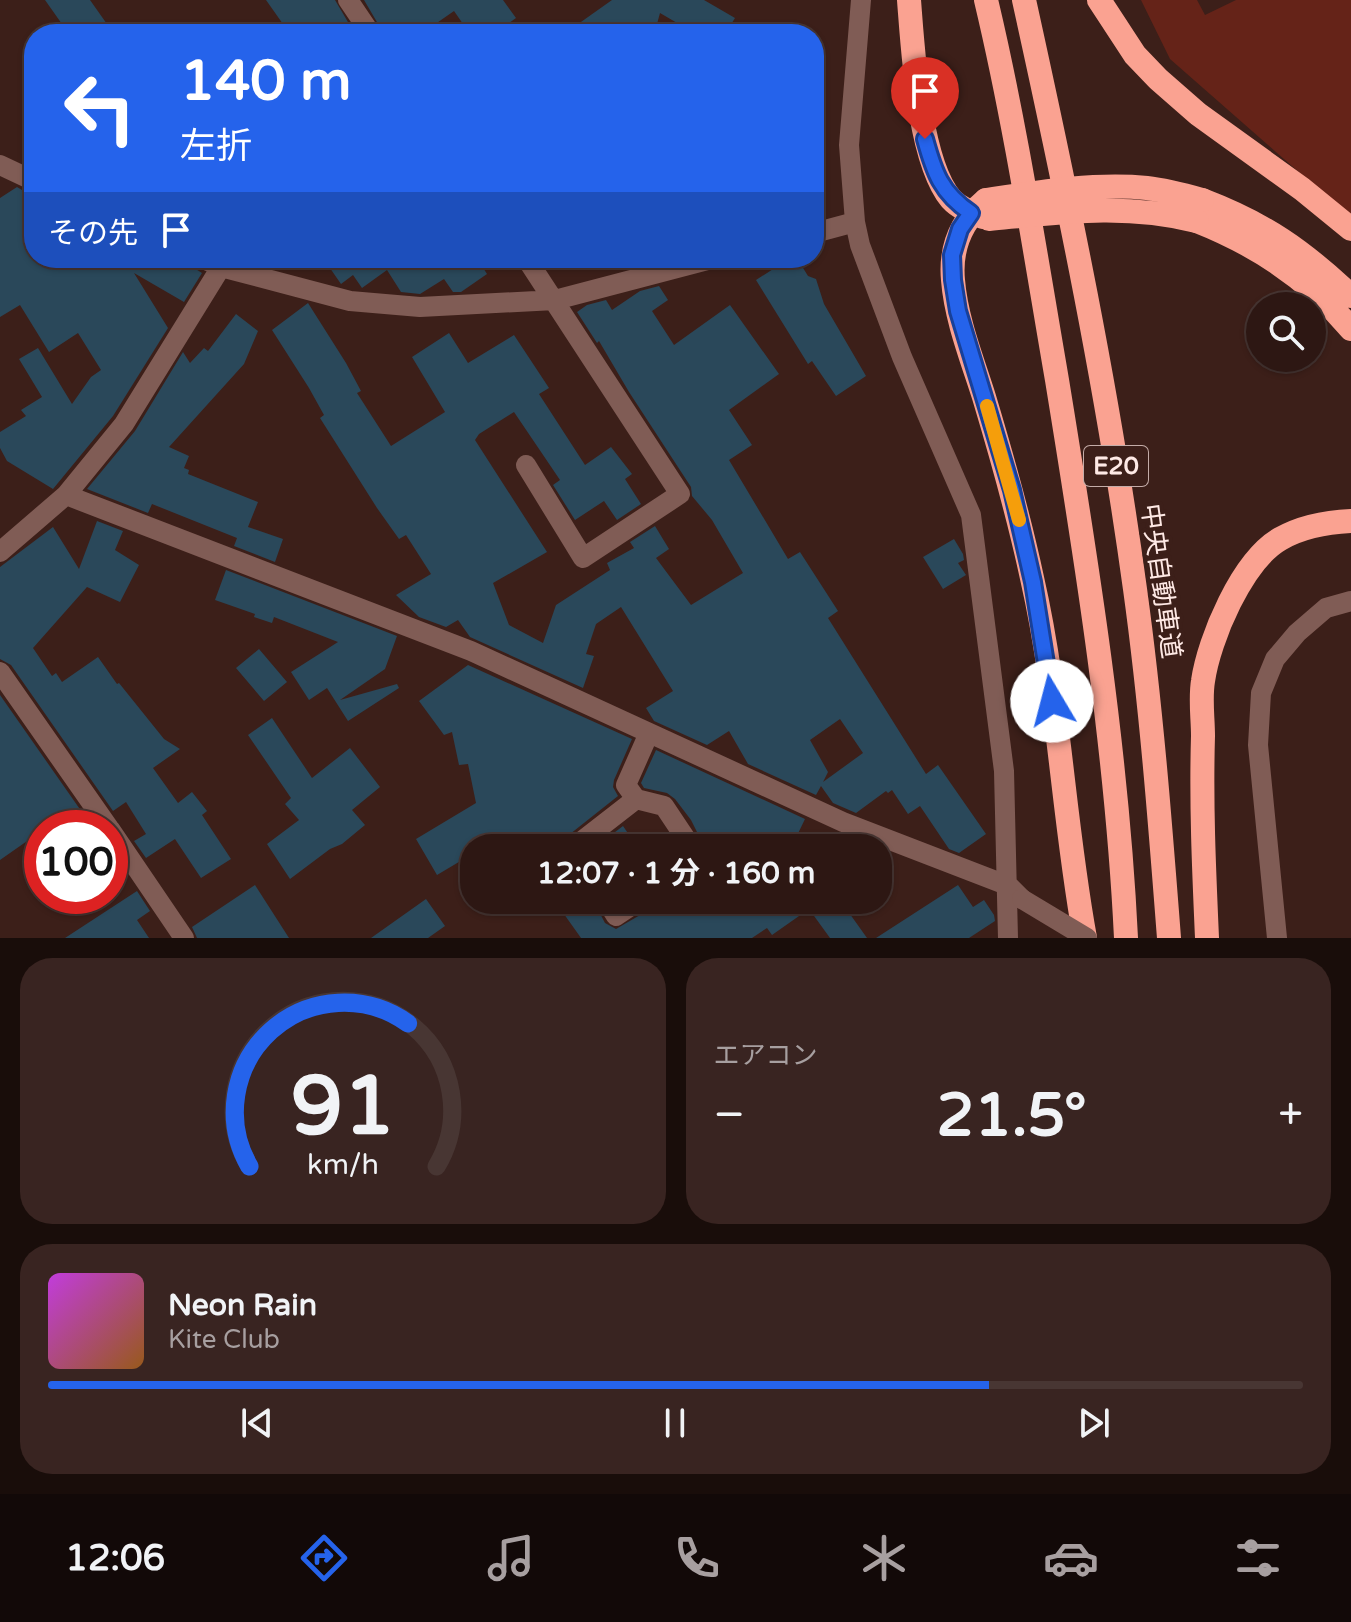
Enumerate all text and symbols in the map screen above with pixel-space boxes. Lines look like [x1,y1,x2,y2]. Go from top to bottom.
text: 140 m [180,48,351,115]
icon: left [48,56,152,160]
pin [891,57,959,139]
icon: arrive [903,69,947,113]
text: 左折 [180,125,252,168]
icon: arrive [154,208,198,252]
text: その先 [48,215,138,252]
map controls [1246,292,1326,372]
button: search [1246,292,1326,372]
road number: E20 [1084,446,1148,486]
street label: 中央自動車道 [1135,502,1187,660]
position arrow [1010,659,1094,743]
speed limit sign: 100 [24,810,128,914]
text: 12:07 · 1 分 · 160 m [537,855,815,892]
text: エアコン [714,1040,818,1071]
text: 91 [291,1057,395,1157]
text: 21.5° [936,1080,1087,1152]
text: − [714,1089,745,1142]
text: + [1278,1089,1303,1142]
text: km/h [307,1148,379,1182]
text: Neon Rain [168,1287,317,1324]
text: Kite Club [168,1324,280,1355]
icon: previous [235,1401,279,1445]
icon: pause [653,1401,697,1445]
icon: next [1072,1401,1116,1445]
icon: directions [296,1530,352,1586]
icon: music [483,1530,539,1586]
icon: phone [669,1530,725,1586]
icon: climate [856,1530,912,1586]
icon: car [1043,1530,1099,1586]
icon: filters [1230,1530,1286,1586]
text: 12:06 [65,1537,165,1580]

